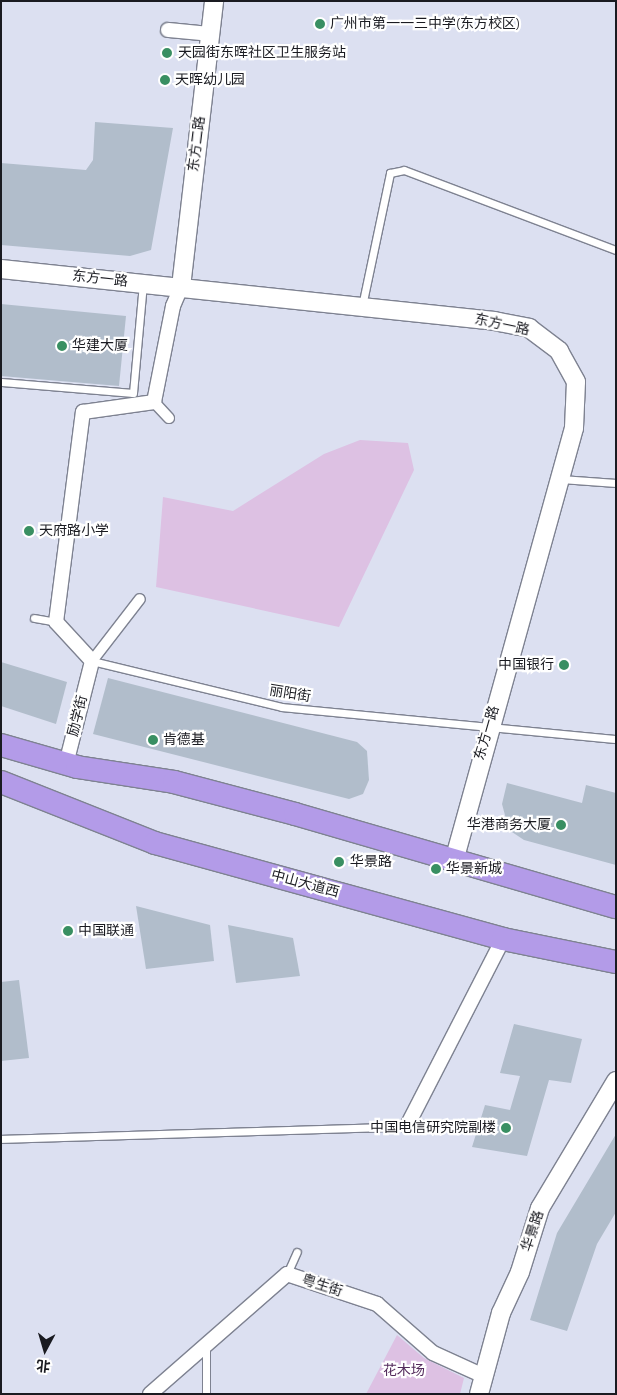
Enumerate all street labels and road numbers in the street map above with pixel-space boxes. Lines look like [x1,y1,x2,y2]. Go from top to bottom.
street label: 东方二路 [185,115,209,173]
street label: 东方一路 [71,268,129,290]
street label: 东方一路 [473,311,531,339]
street label: 丽阳街 [268,682,312,706]
street label: 励学街 [65,694,91,738]
street label: 东方一路 [471,704,503,762]
street label: 中山大道西 [269,867,341,901]
street label: 华景路 [519,1208,547,1254]
street label: 粤生街 [299,1272,345,1300]

